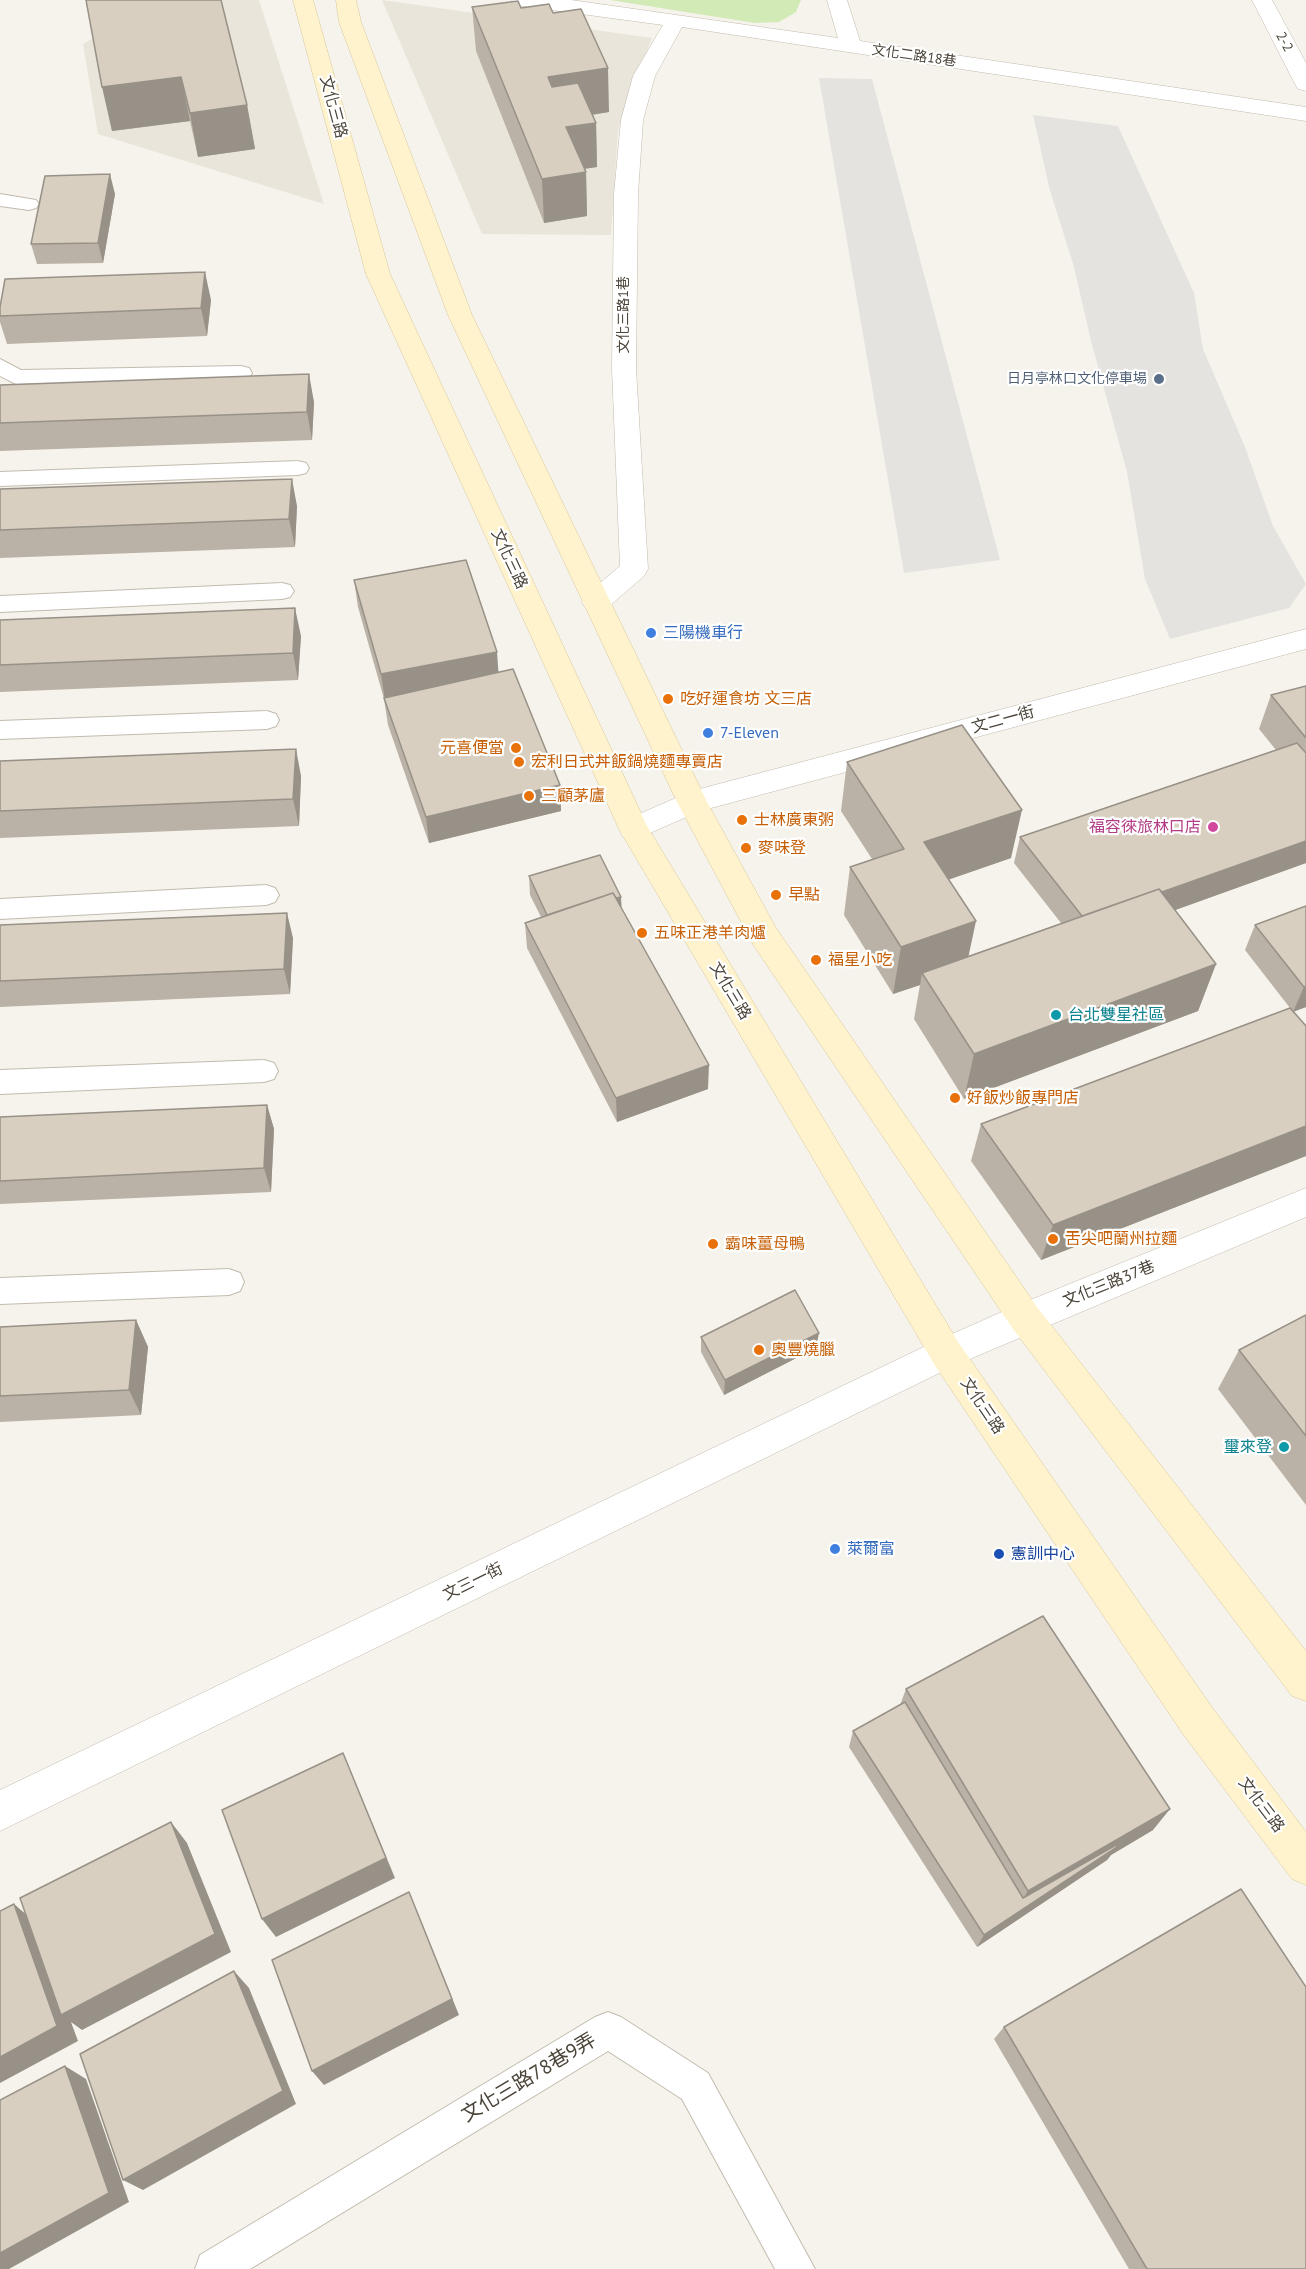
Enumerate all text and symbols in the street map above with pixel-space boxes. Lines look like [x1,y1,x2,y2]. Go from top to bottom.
street label: 2-2 [1272,29,1296,55]
street label: 文化二路18巷 [871,42,957,70]
street label: 文化三路 [315,74,351,140]
street label: 文化三路1巷 [616,276,632,354]
place label: 日月亭林口文化停車場 [1007,371,1147,387]
marker: 日月亭林口文化停車場 [1152,372,1166,386]
street label: 文化三路 [487,526,531,592]
place label: 三陽機車行 [663,623,743,643]
marker: 三陽機車行 [644,626,658,640]
place label: 吃好運食坊 文三店 [680,689,812,709]
marker: 吃好運食坊 文三店 [661,692,675,706]
street label: 文二一街 [970,702,1036,738]
place label: 7-Eleven [720,723,779,743]
marker: 7-Eleven [701,726,715,740]
place label: 元喜便當 [440,738,504,758]
marker: 元喜便當 [509,741,523,755]
place label: 宏利日式丼飯鍋燒麵專賣店 [531,752,723,772]
marker: 宏利日式丼飯鍋燒麵專賣店 [512,755,526,769]
place label: 三顧茅廬 [541,786,605,806]
marker: 三顧茅廬 [522,789,536,803]
place label: 士林廣東粥 [754,810,834,830]
marker: 士林廣東粥 [735,813,749,827]
place label: 福容徠旅林口店 [1089,817,1201,837]
marker: 福容徠旅林口店 [1206,820,1220,834]
place label: 麥味登 [758,838,806,858]
marker: 麥味登 [739,841,753,855]
place label: 早點 [788,885,820,905]
marker: 早點 [769,888,783,902]
place label: 五味正港羊肉爐 [654,923,766,943]
marker: 五味正港羊肉爐 [635,926,649,940]
place label: 福星小吃 [828,950,892,970]
marker: 福星小吃 [809,953,823,967]
street label: 文化三路 [705,959,755,1023]
place label: 台北雙星社區 [1068,1005,1164,1025]
marker: 台北雙星社區 [1049,1008,1063,1022]
place label: 好飯炒飯專門店 [967,1088,1079,1108]
marker: 好飯炒飯專門店 [948,1091,962,1105]
place label: 舌尖吧蘭州拉麵 [1065,1229,1177,1249]
marker: 舌尖吧蘭州拉麵 [1046,1232,1060,1246]
place label: 霸味薑母鴨 [725,1234,805,1254]
marker: 霸味薑母鴨 [706,1237,720,1251]
street label: 文化三路37巷 [1060,1257,1158,1311]
place label: 奧豐燒臘 [771,1340,835,1360]
marker: 奧豐燒臘 [752,1343,766,1357]
street label: 文化三路 [956,1374,1008,1438]
place label: 璽來登 [1224,1437,1272,1457]
marker: 璽來登 [1277,1440,1291,1454]
place label: 萊爾富 [847,1539,895,1559]
marker: 萊爾富 [828,1542,842,1556]
place label: 憲訓中心 [1011,1544,1075,1564]
marker: 憲訓中心 [992,1547,1006,1561]
street label: 文三一街 [440,1559,506,1605]
street label: 文化三路 [1234,1774,1288,1836]
street label: 文化三路78巷9弄 [457,2028,601,2128]

